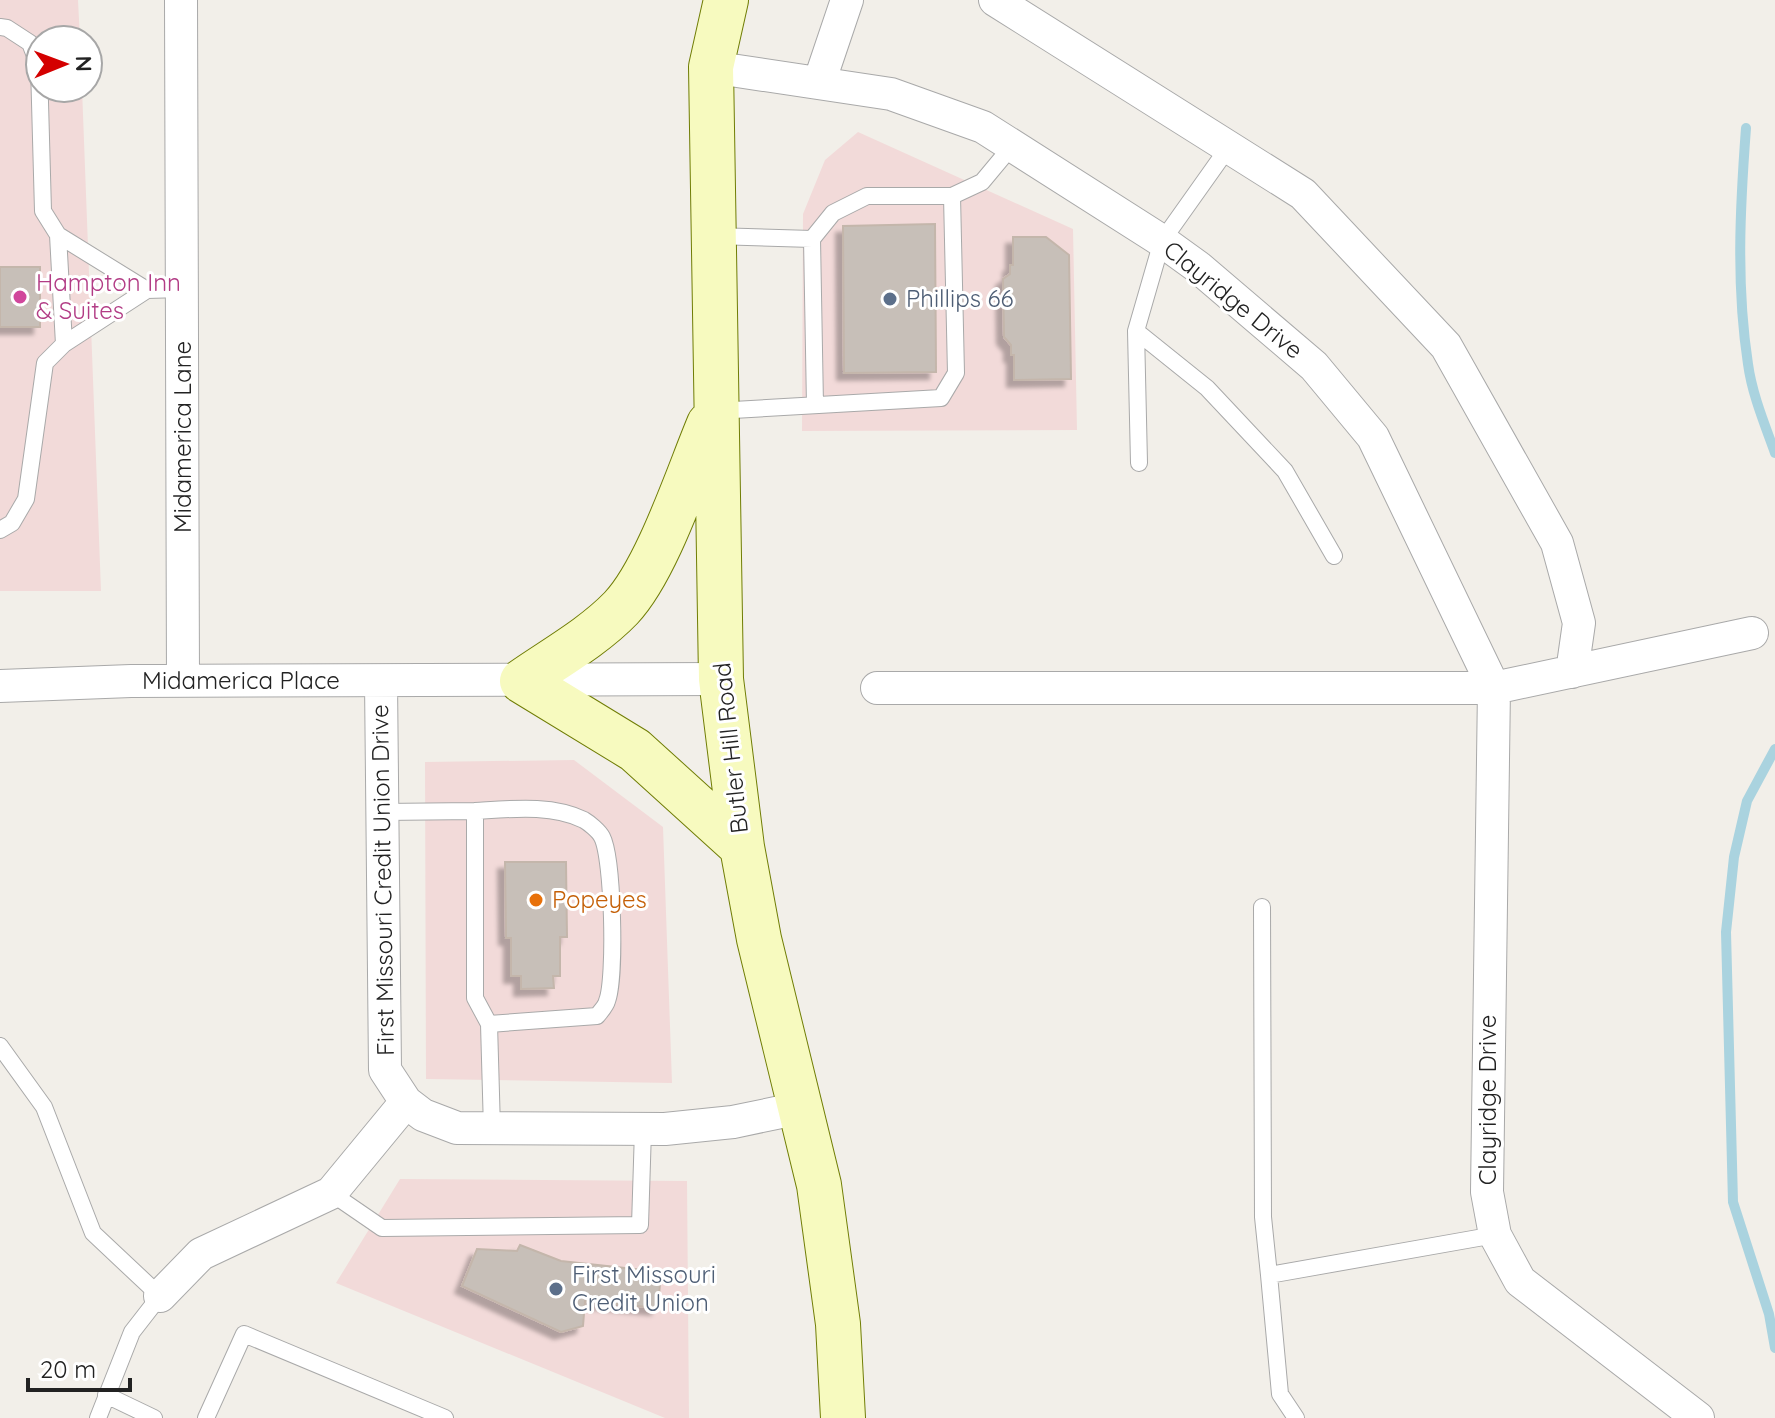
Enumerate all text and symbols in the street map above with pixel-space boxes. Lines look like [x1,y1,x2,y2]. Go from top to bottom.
north arrow [24,24,104,104]
text: N [70,55,98,72]
street label: Clayridge Drive [1158,234,1309,365]
place label: Hampton Inn & Suites [36,267,181,325]
place label: Phillips 66 [906,283,1014,313]
marker: Hampton Inn & Suites [11,288,29,306]
marker: Phillips 66 [881,290,899,308]
street label: Midamerica Lane [167,341,197,533]
street label: Butler Hill Road [706,661,754,835]
street label: Midamerica Place [142,665,340,695]
street label: First Missouri Credit Union Drive [364,704,400,1056]
place label: Popeyes [552,884,647,914]
marker: Popeyes [527,891,545,909]
street label: Clayridge Drive [1472,1015,1502,1185]
place label: First Missouri Credit Union [572,1259,716,1317]
marker: First Missouri Credit Union [547,1280,565,1298]
scale bar [28,1342,130,1392]
text: 20 m [40,1354,96,1384]

